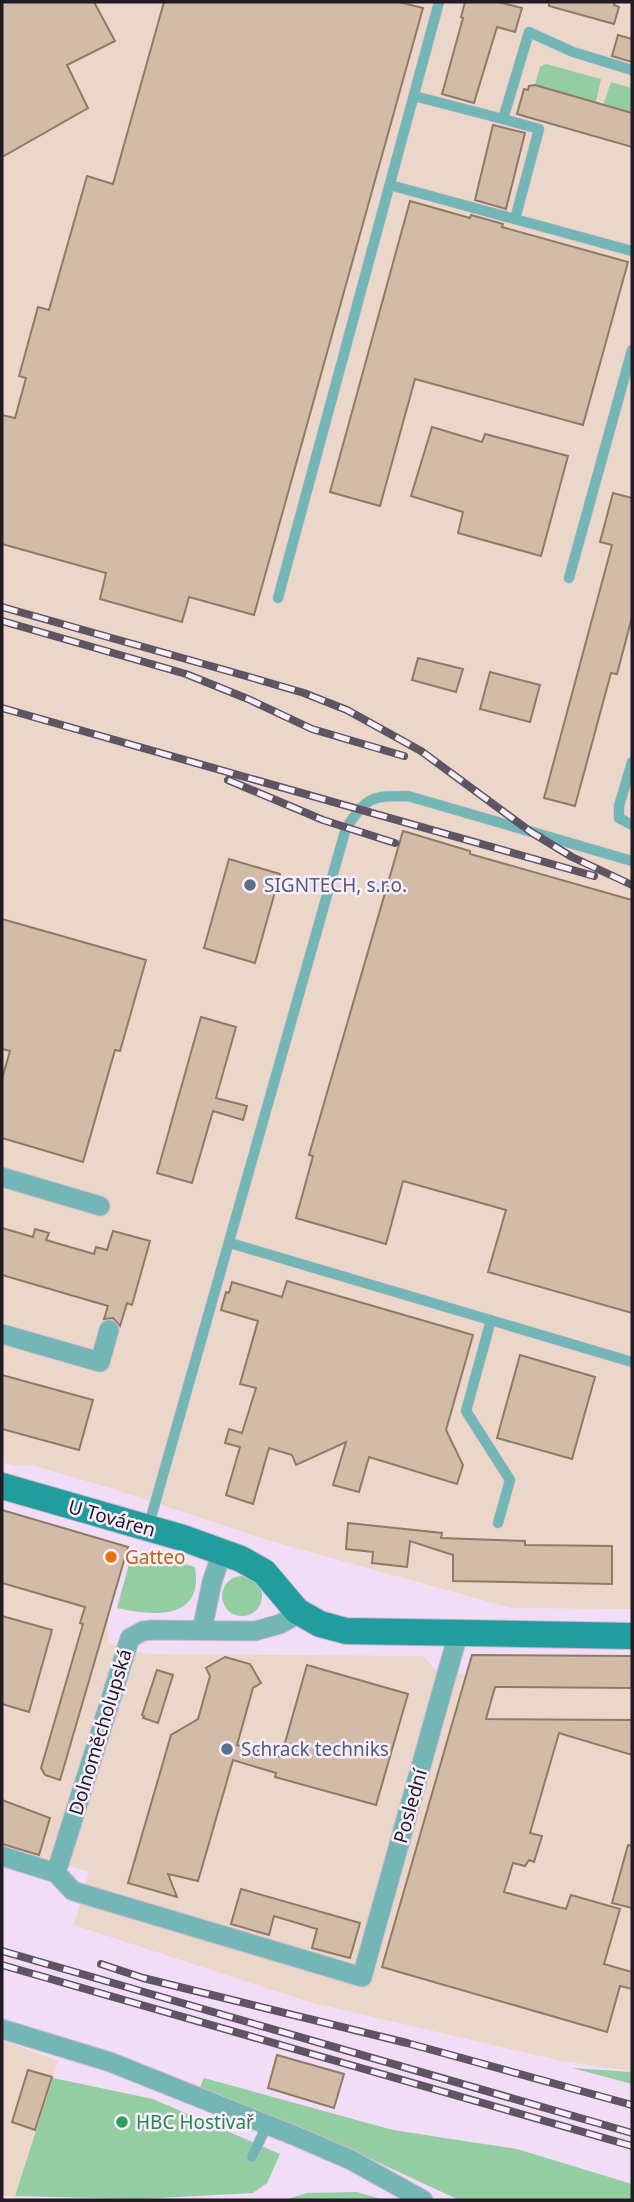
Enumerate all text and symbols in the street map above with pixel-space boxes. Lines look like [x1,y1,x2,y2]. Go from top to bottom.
place label: SIGNTECH, s.r.o. [264,872,407,898]
marker: SIGNTECH, s.r.o. [242,877,258,893]
street label: U Továren [65,1493,159,1543]
place label: Gatteo [125,1544,185,1570]
marker: Gatteo [103,1549,119,1565]
street label: Dolnoměcholupská [62,1646,138,1818]
place label: Schrack techniks [241,1736,389,1762]
marker: Schrack techniks [219,1741,235,1757]
street label: Poslední [387,1765,433,1846]
place label: HBC Hostivař [136,2109,254,2135]
marker: HBC Hostivař [114,2114,130,2130]

